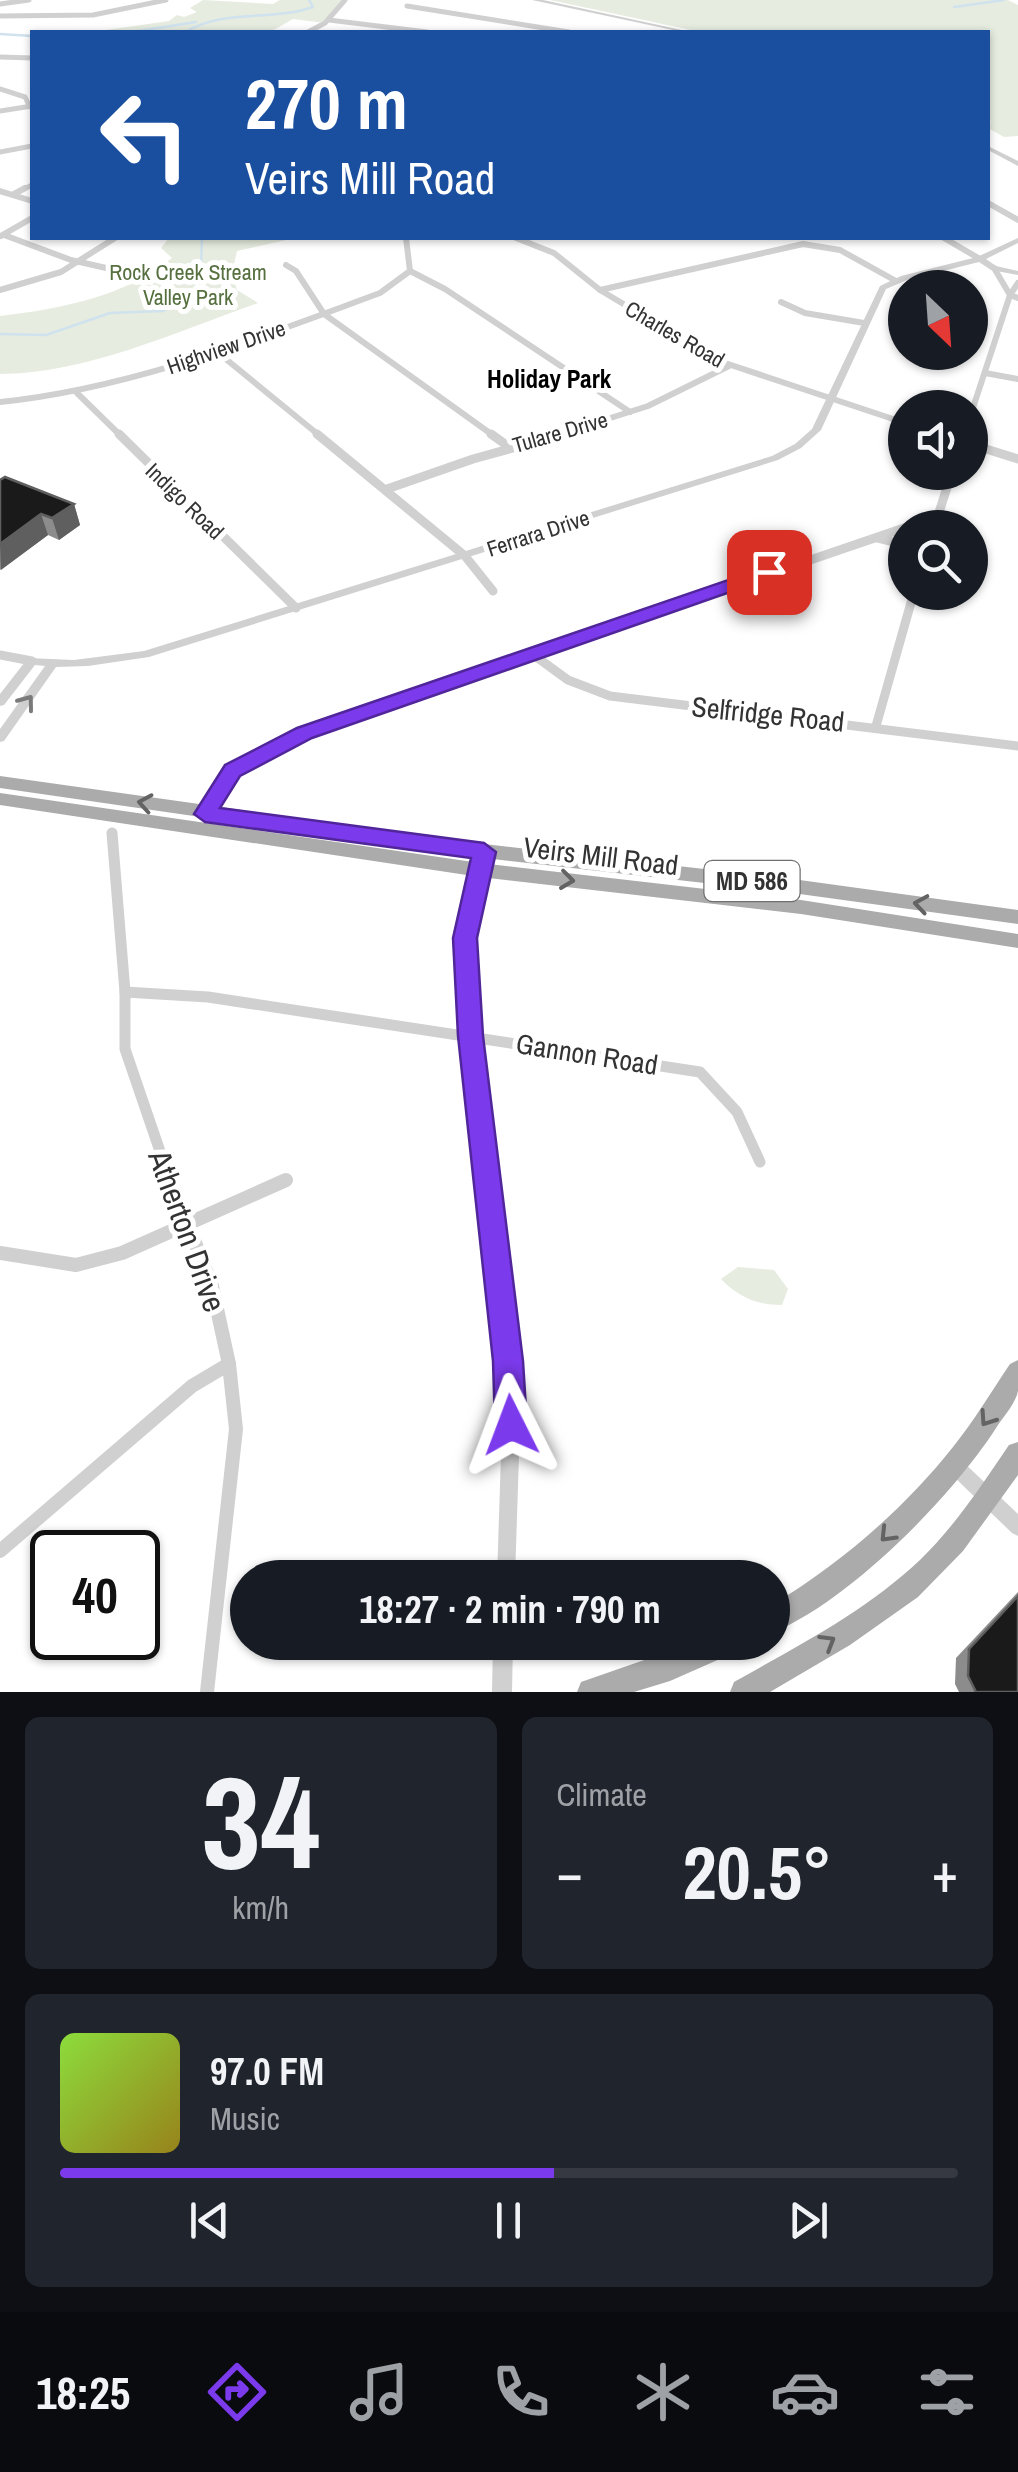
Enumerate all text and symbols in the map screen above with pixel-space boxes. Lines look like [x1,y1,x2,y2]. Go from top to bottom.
text: 270 m [245,57,408,151]
icon: left [80,70,210,200]
text: Veirs Mill Road [245,147,495,208]
park label: Rock Creek Stream Valley Park [109,257,267,312]
north arrow [888,270,988,370]
map controls [888,270,988,610]
street label: Charles Road [620,293,730,375]
street label: Highview Drive [163,313,289,381]
district label: Holiday Park [487,362,612,396]
button: sound [888,390,988,490]
street label: Tulare Drive [509,404,611,460]
street label: Indigo Road [139,456,231,546]
street label: Ferrara Drive [483,502,593,564]
button: search [888,510,988,610]
pin [727,530,812,615]
icon: arrive [742,545,797,600]
street label: Selfridge Road [690,687,846,741]
one-way arrow [16,695,33,713]
one-way arrow [137,794,154,815]
street label: Veirs Mill Road [521,828,681,884]
road number: MD 586 [704,861,800,901]
one-way arrow [560,869,576,890]
one-way arrow [913,894,930,915]
street label: Gannon Road [513,1024,661,1084]
street label: Atherton Drive [138,1143,237,1318]
position arrow [459,1373,563,1477]
one-way arrow [980,1408,999,1426]
one-way arrow [881,1524,899,1542]
speed limit sign: 40 [30,1530,160,1660]
text: 18:27 · 2 min · 790 m [359,1584,661,1635]
one-way arrow [817,1635,835,1654]
text: 34 [201,1733,320,1909]
text: Climate [557,1773,647,1816]
text: 20.5° [682,1821,832,1922]
text: − [557,1835,583,1909]
text: + [932,1835,958,1909]
text: km/h [232,1886,289,1929]
text: 97.0 FM [210,2046,324,2097]
text: Music [210,2097,280,2140]
icon: previous [182,2193,237,2248]
icon: pause [481,2193,536,2248]
icon: next [781,2193,836,2248]
icon: directions [202,2357,272,2427]
icon: music [344,2357,414,2427]
icon: phone [486,2357,556,2427]
icon: climate [628,2357,698,2427]
icon: car [770,2357,840,2427]
icon: filters [912,2357,982,2427]
text: 18:25 [36,2362,130,2423]

